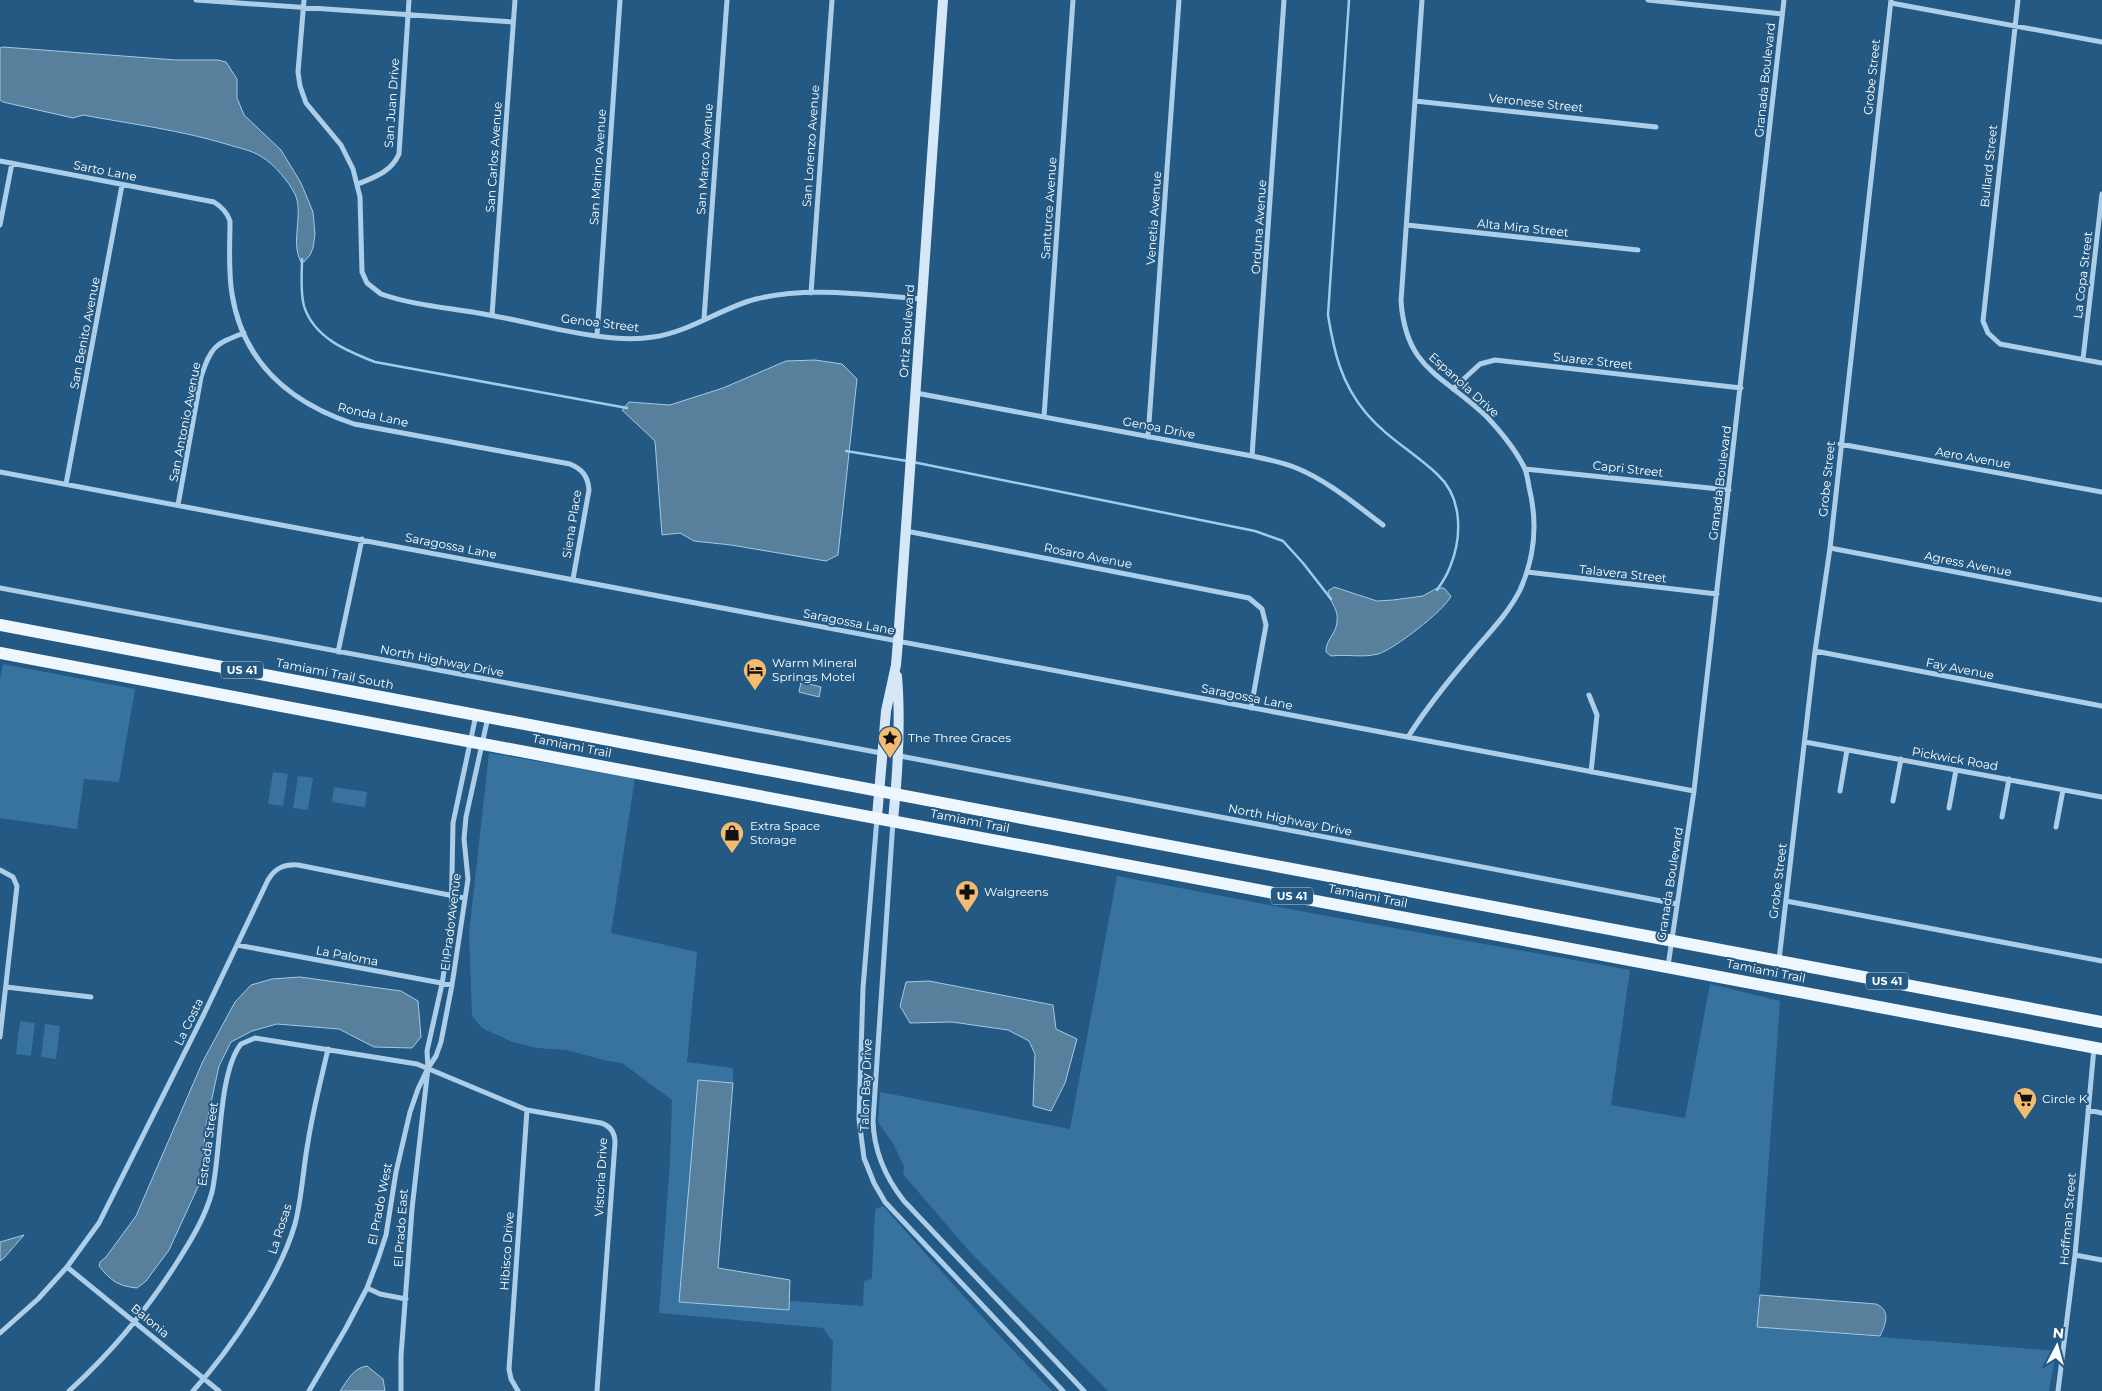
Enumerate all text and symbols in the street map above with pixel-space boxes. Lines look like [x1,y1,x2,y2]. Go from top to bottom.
street label: Granada Boulevard [1751,22,1778,138]
street label: Grobe Street [1860,38,1883,116]
street label: San Juan Drive [381,58,402,148]
street label: San Lorenzo Avenue [799,84,822,207]
street label: Veronese Street [1488,90,1584,115]
street label: San Carlos Avenue [482,101,505,213]
street label: San Marco Avenue [693,103,716,215]
street label: San Marino Avenue [586,108,609,225]
street label: Bullard Street [1977,124,2000,208]
street label: Santurce Avenue [1037,156,1060,260]
street label: Sarto Lane [72,157,138,184]
street label: Venetia Avenue [1143,171,1164,265]
street label: Orduna Avenue [1248,179,1269,275]
street label: Alta Mira Street [1476,215,1570,240]
street label: La Copa Street [2070,230,2095,319]
street label: San Benito Avenue [66,276,103,390]
street label: Ortiz Boulevard [896,284,917,378]
street label: Genoa Street [560,310,640,335]
street label: Espanola Drive [1426,349,1503,420]
street label: Suarez Street [1553,349,1634,372]
street label: San Antonio Avenue [166,361,204,483]
street label: Ronda Lane [336,399,410,430]
street label: Genoa Drive [1121,413,1197,442]
street label: Granada Boulevard [1705,425,1734,541]
street label: Grobe Street [1815,440,1838,518]
street label: Aero Avenue [1934,443,2012,472]
street label: Capri Street [1592,457,1664,480]
street label: Siena Place [559,489,584,559]
street label: Saragossa Lane [404,529,498,562]
street label: Rosaro Avenue [1043,540,1134,571]
street label: Agress Avenue [1923,548,2013,579]
street label: Talavera Street [1578,561,1668,586]
street label: Saragossa Lane [802,605,896,638]
street label: North Highway Drive [379,641,505,680]
street label: Tamiami Trail South [275,655,395,692]
place label: Warm Mineral Springs Motel [772,655,857,684]
street label: Fay Avenue [1925,655,1995,682]
hotel icon: Warm Mineral Springs Motel [742,657,768,691]
road number: US 41 [221,662,263,678]
street label: Saragossa Lane [1200,680,1294,713]
place icon: The Three Graces [877,725,903,759]
street label: Tamiami Trail [531,730,613,761]
place label: The Three Graces [908,730,1011,745]
street label: Pickwick Road [1911,744,1999,773]
street label: North Highway Drive [1227,800,1353,839]
street label: Tamiami Trail [929,805,1011,836]
place label: Extra Space Storage [750,818,820,847]
shop icon: Extra Space Storage [719,820,745,854]
street label: Granada Boulevard [1653,826,1686,942]
street label: Grobe Street [1765,842,1790,920]
street label: El Prado Avenue [437,872,464,972]
pharmacy icon: Walgreens [954,879,980,913]
street label: Tamiami Trail [1327,880,1409,911]
place label: Walgreens [984,884,1048,899]
road number: US 41 [1271,888,1313,904]
street label: La Paloma [315,942,380,969]
street label: Tamiami Trail [1725,955,1807,986]
road number: US 41 [1866,972,1908,989]
street label: La Costa [171,996,206,1048]
street label: Talon Bay Drive [856,1038,875,1132]
supermarket icon: Circle K [2012,1086,2038,1120]
place label: Circle K [2042,1091,2088,1106]
street label: Estrada Street [194,1101,221,1187]
street label: Vistoria Drive [591,1137,610,1217]
street label: El Prado West [364,1161,395,1246]
street label: Hoffman Street [2056,1172,2079,1266]
street label: El Prado East [390,1188,411,1268]
street label: La Rosas [264,1202,295,1256]
street label: Hibisco Drive [496,1211,517,1291]
street label: Balonia [128,1301,173,1341]
north arrow [2032,1321,2082,1371]
text: N [2052,1324,2065,1343]

